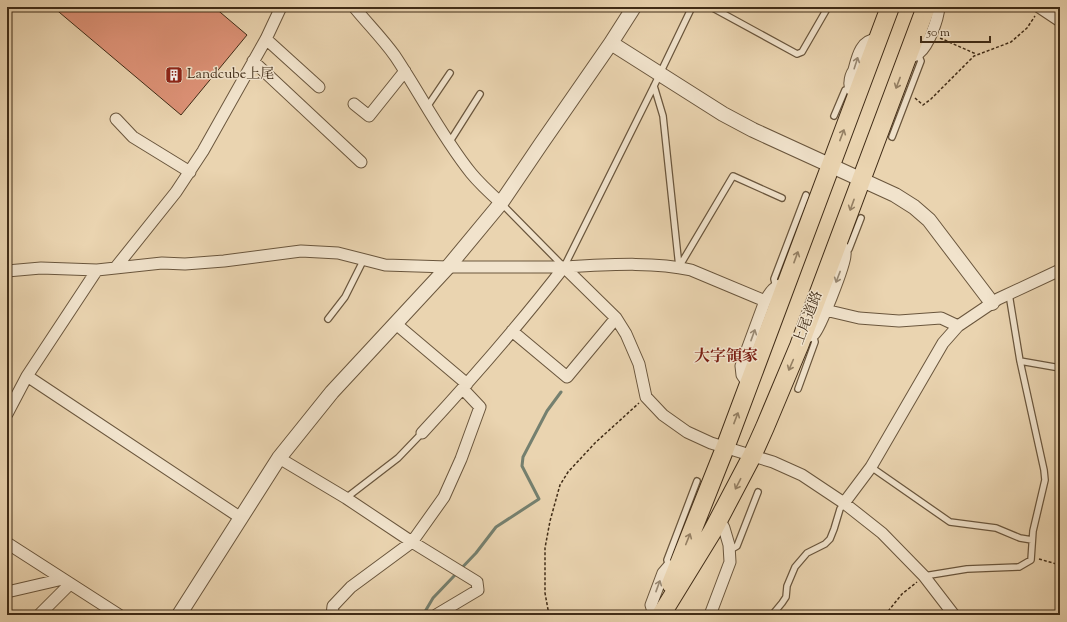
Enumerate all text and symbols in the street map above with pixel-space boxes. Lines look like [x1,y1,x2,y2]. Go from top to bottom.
scale bar [921,18,990,44]
text: 50 m [926,24,950,42]
one-way arrow [852,58,860,70]
building icon: Landcube上尾 [164,65,184,85]
place label: Landcube上尾 [187,65,274,85]
one-way arrow [893,77,901,89]
one-way arrow [838,130,846,142]
one-way arrow [848,198,855,211]
one-way arrow [793,252,801,264]
one-way arrow [834,271,842,283]
street label: 上尾道路 [790,288,828,348]
one-way arrow [749,330,757,342]
district label: 大字領家 [694,346,758,369]
one-way arrow [787,359,794,371]
one-way arrow [732,413,740,425]
one-way arrow [733,478,741,490]
one-way arrow [685,534,693,546]
one-way arrow [655,580,663,592]

